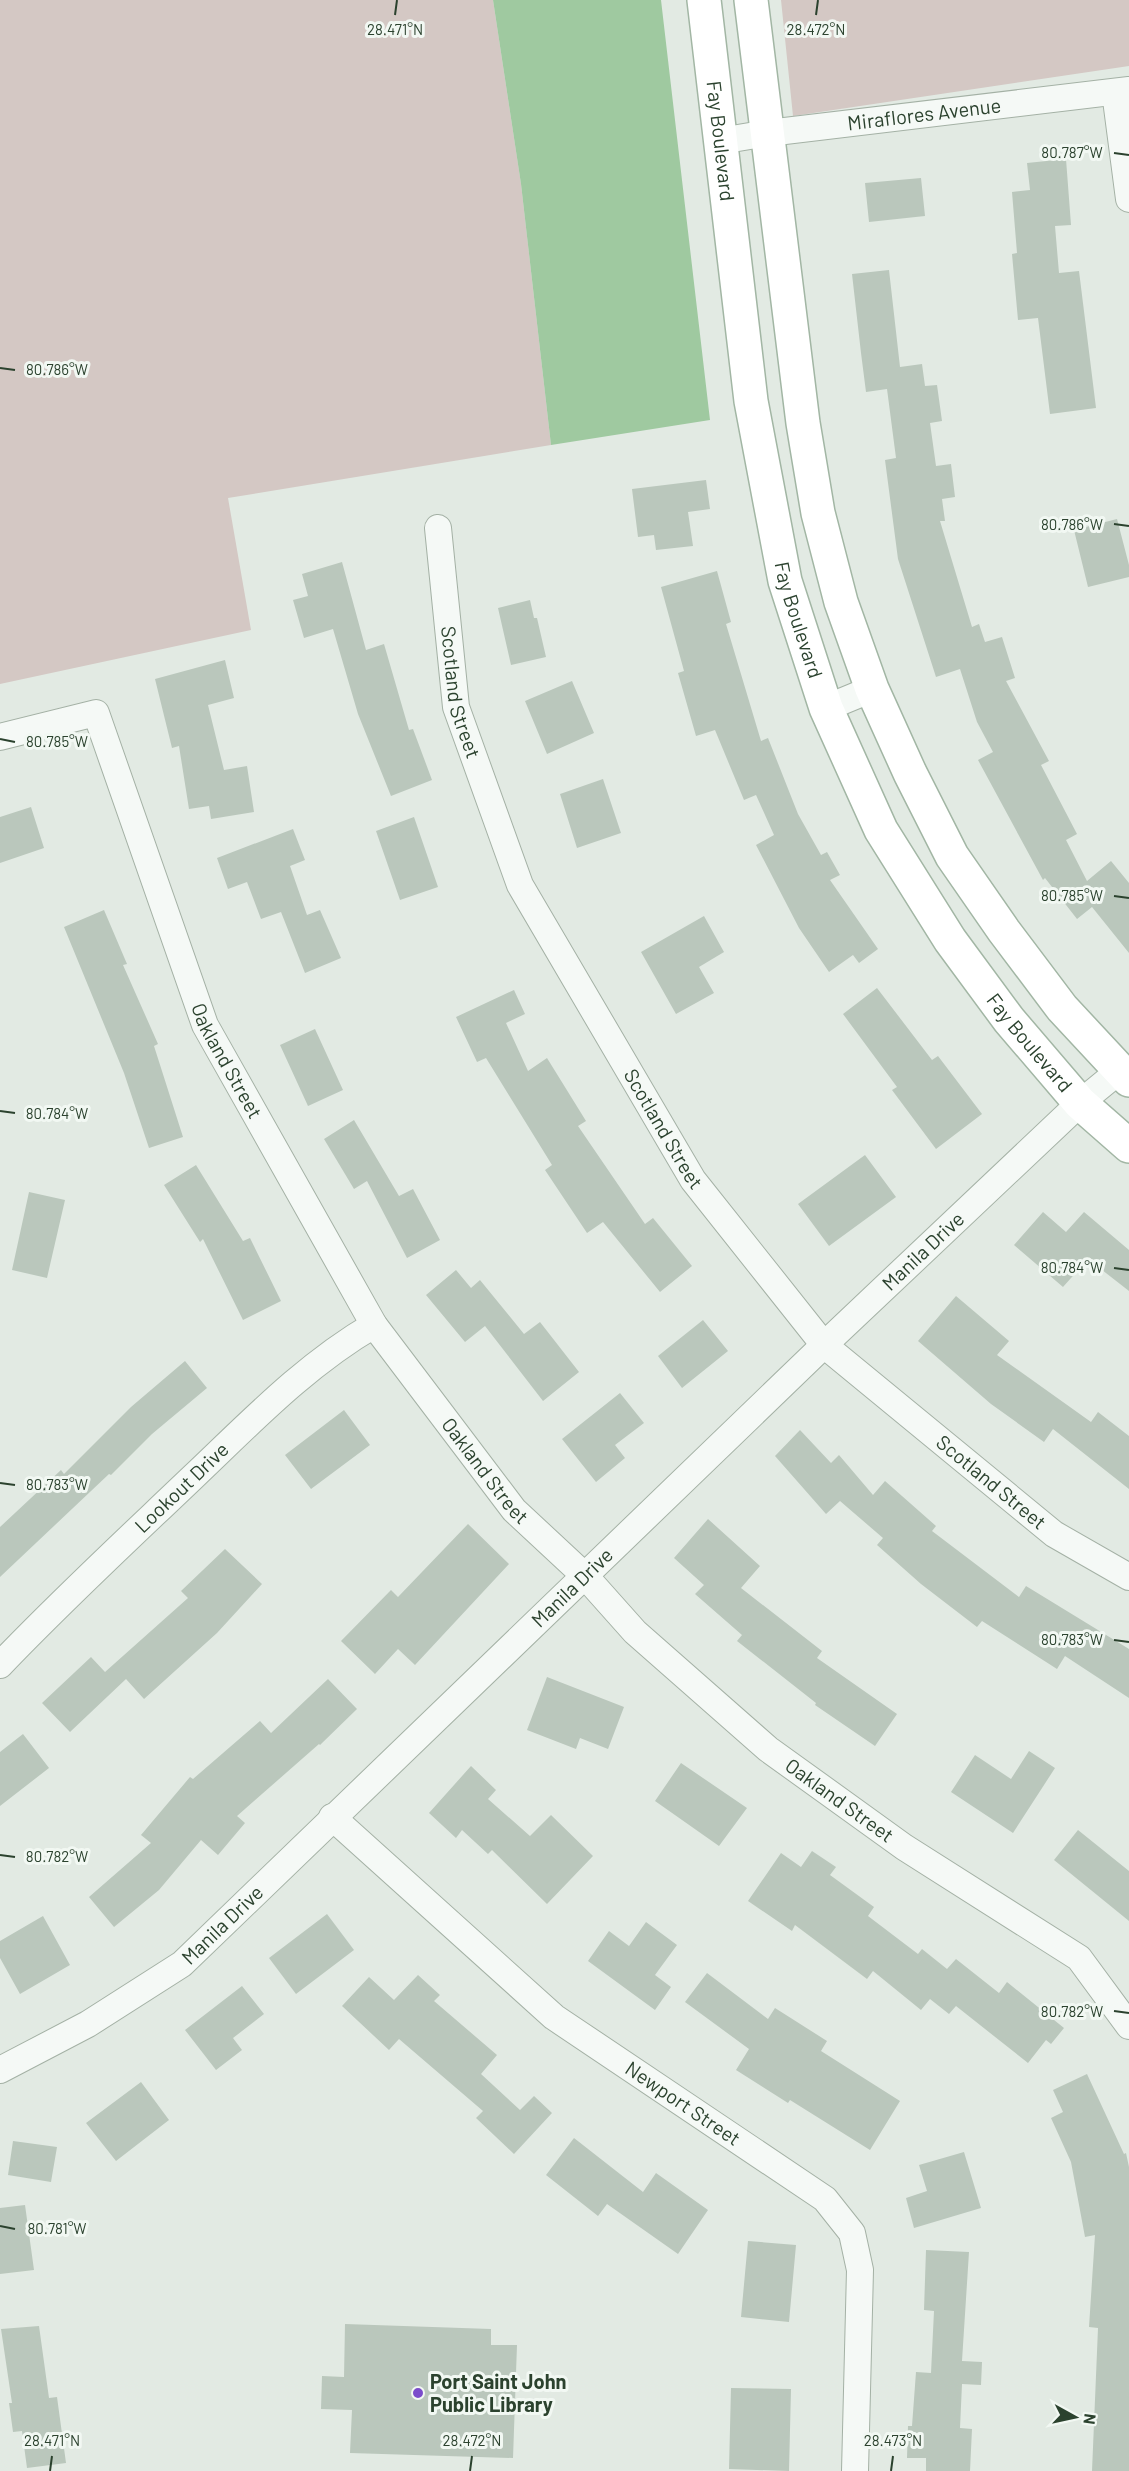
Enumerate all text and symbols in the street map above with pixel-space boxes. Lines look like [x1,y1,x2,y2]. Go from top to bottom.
text: 28.471°N [367,20,423,38]
text: 28.472°N [787,20,845,38]
street label: Fay Boulevard [703,79,740,202]
street label: Miraflores Avenue [846,92,1002,134]
text: 80.787°W [1041,143,1103,161]
text: 80.786°W [26,360,88,378]
text: 80.786°W [1041,515,1103,533]
street label: Fay Boulevard [771,560,829,681]
street label: Scotland Street [437,625,486,761]
text: 80.785°W [26,732,88,750]
text: 80.785°W [1041,886,1103,904]
street label: Fay Boulevard [982,988,1078,1096]
street label: Oakland Street [187,1000,268,1122]
street label: Scotland Street [619,1064,708,1194]
text: 80.784°W [26,1104,88,1122]
street label: Manila Drive [876,1206,968,1295]
text: 80.784°W [1041,1258,1103,1276]
street label: Oakland Street [437,1412,534,1528]
street label: Scotland Street [932,1429,1052,1534]
street label: Lookout Drive [129,1437,233,1537]
text: 80.783°W [26,1475,88,1493]
street label: Manila Drive [526,1542,617,1632]
text: 80.783°W [1041,1630,1103,1648]
street label: Oakland Street [781,1753,899,1847]
text: 80.782°W [26,1847,88,1865]
street label: Manila Drive [176,1880,267,1969]
text: 80.782°W [1041,2002,1103,2020]
street label: Newport Street [621,2055,746,2150]
text: 80.781°W [27,2219,87,2237]
place label: Port Saint John Public Library [430,2369,567,2416]
marker: Port Saint John Public Library [411,2386,425,2400]
north arrow [1045,2387,1105,2447]
text: N [1080,2413,1100,2426]
text: 28.471°N [24,2431,80,2449]
text: 28.472°N [443,2431,501,2449]
text: 28.473°N [864,2431,922,2449]

